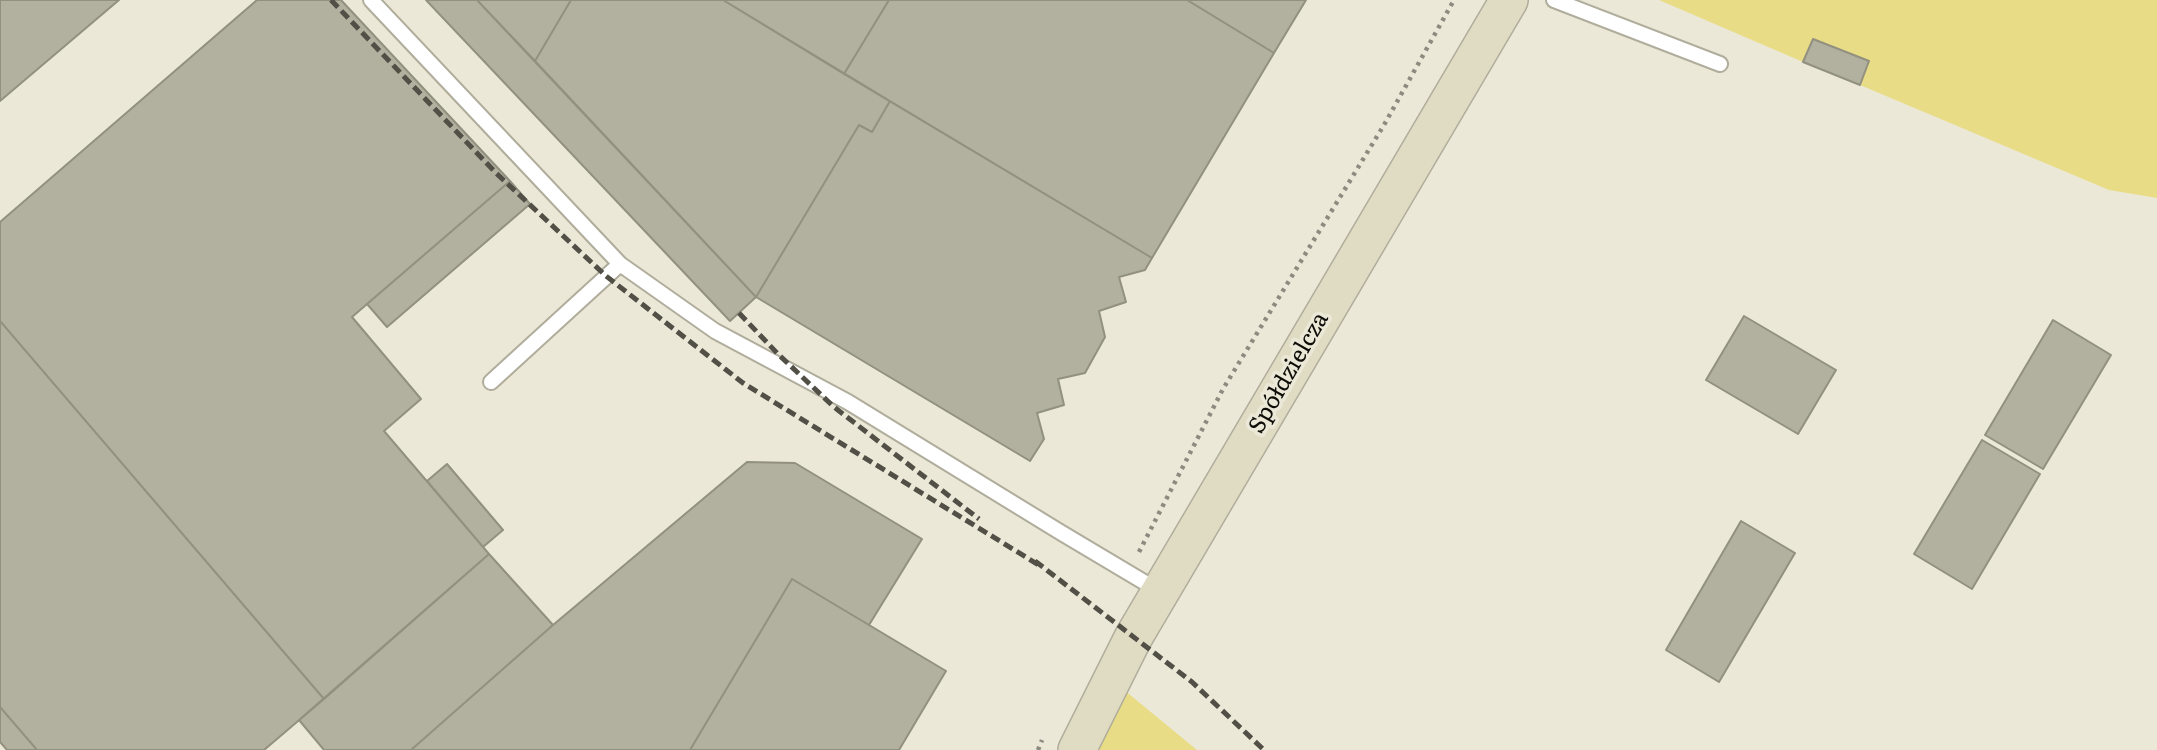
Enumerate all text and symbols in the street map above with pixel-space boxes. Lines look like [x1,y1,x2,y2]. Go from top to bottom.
street label: Spółdzielcza [1243,307,1335,439]

